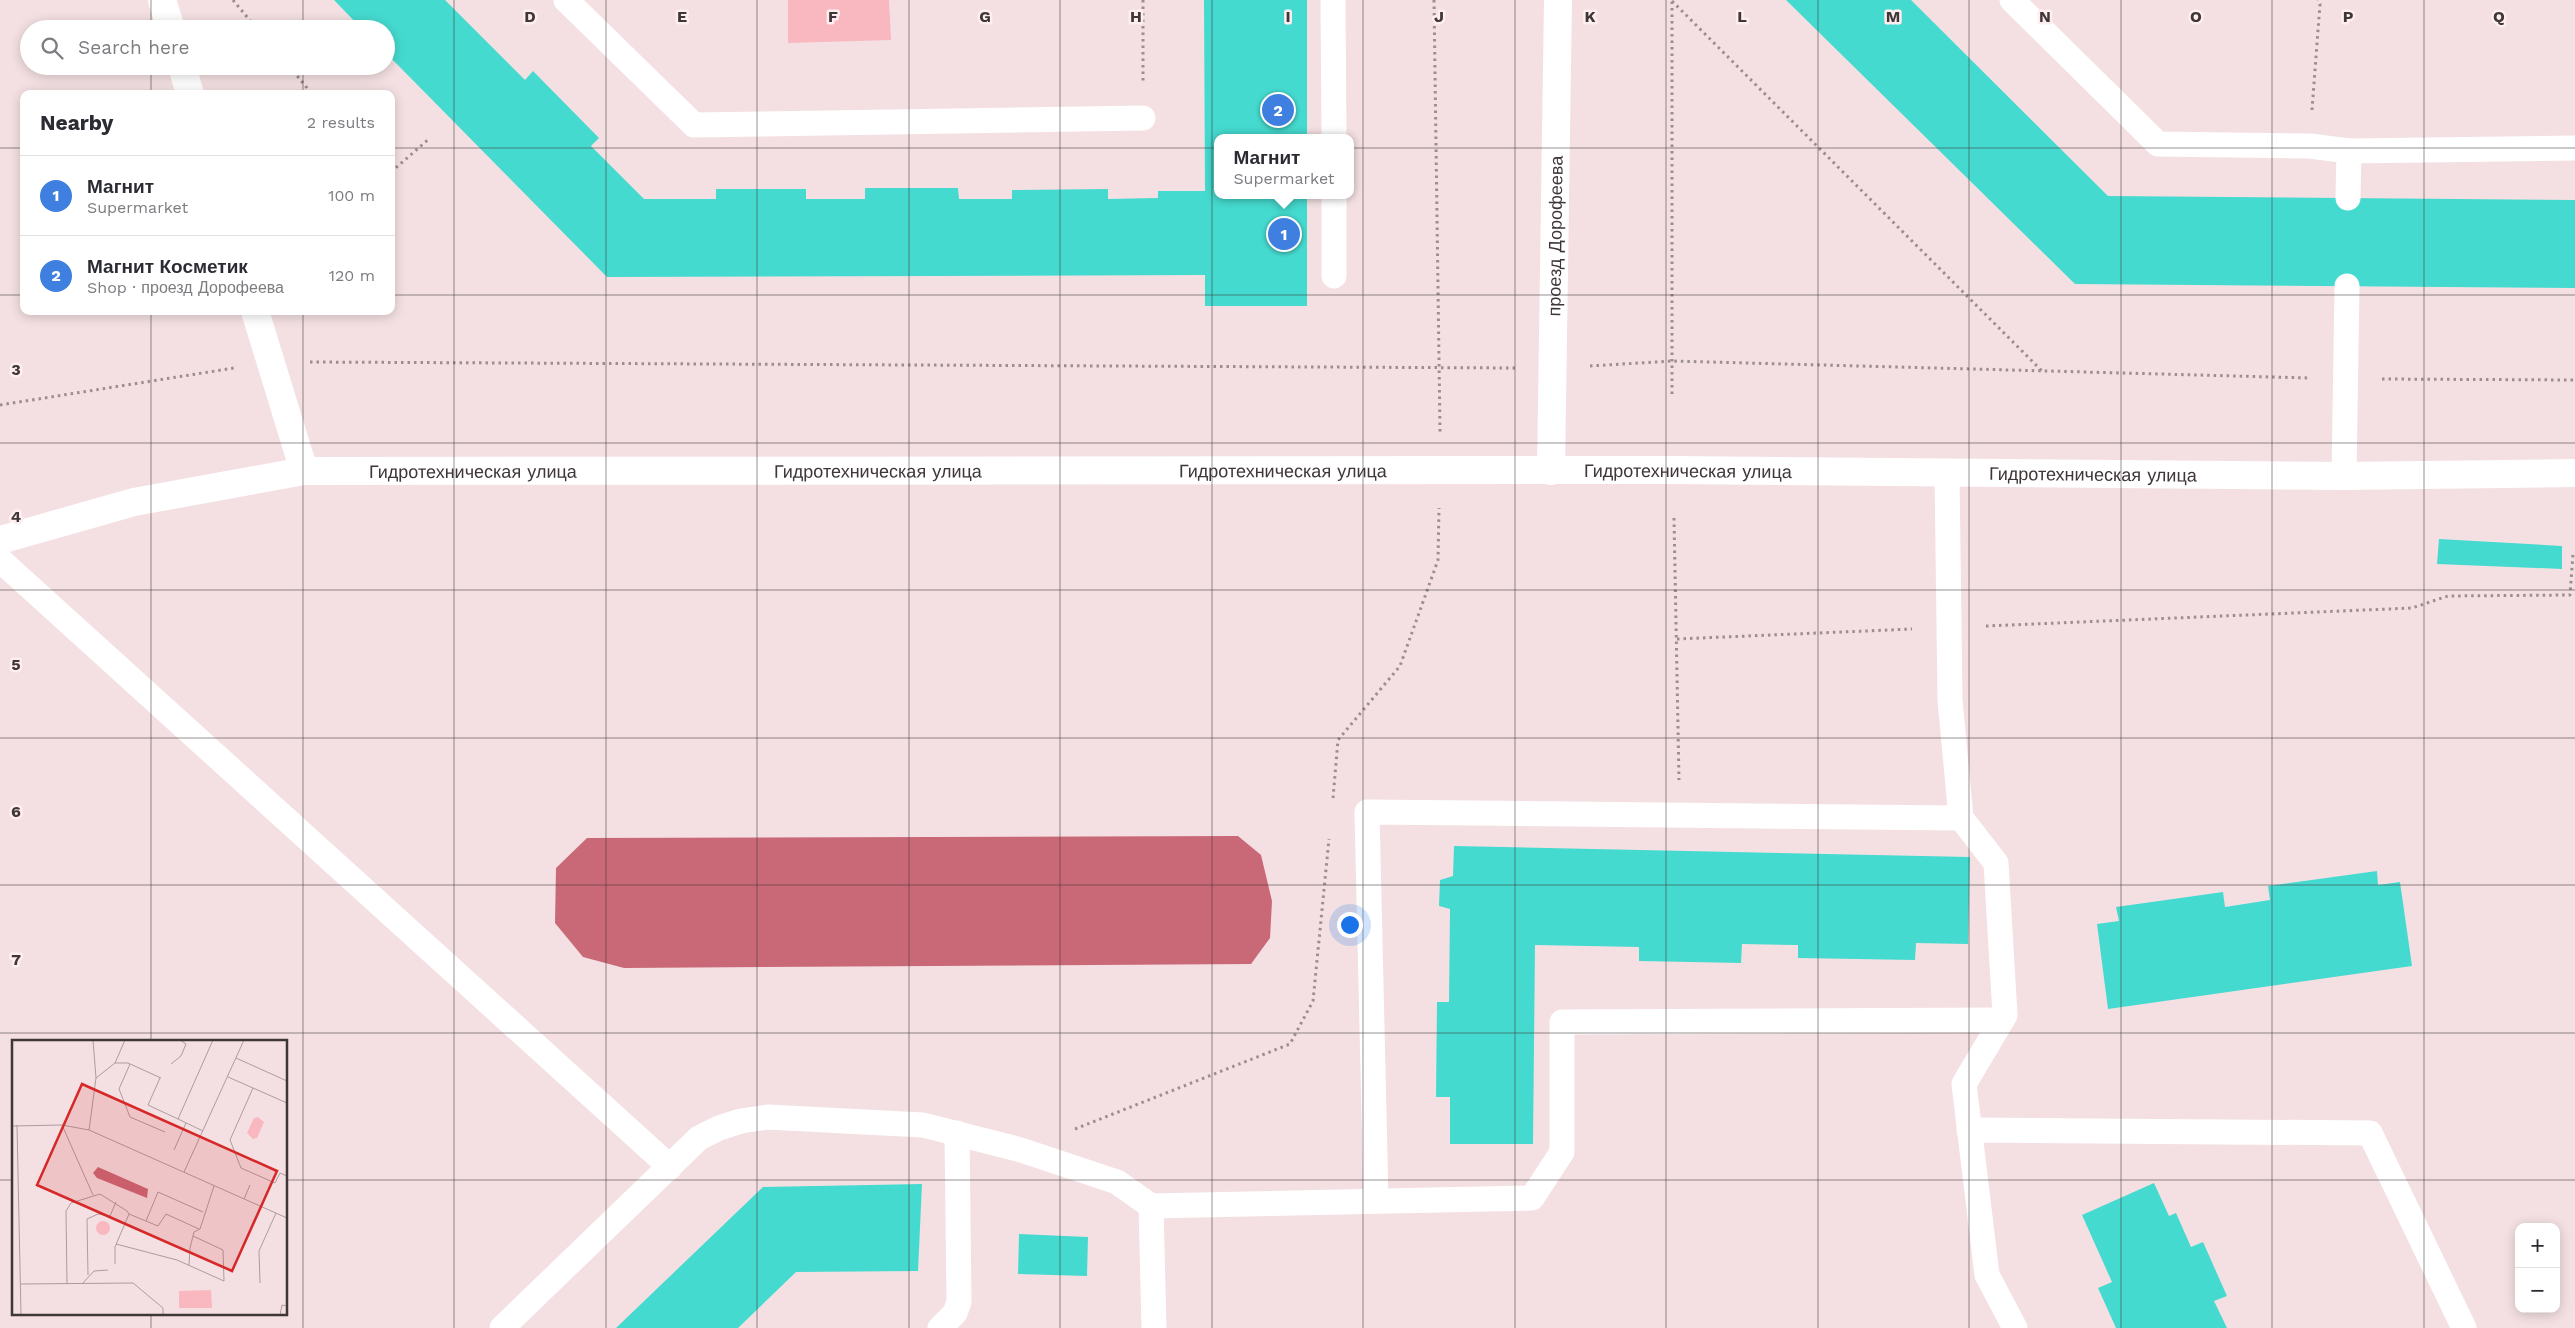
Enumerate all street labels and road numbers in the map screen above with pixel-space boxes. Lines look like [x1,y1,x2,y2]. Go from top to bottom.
street label: проезд Дорофеева [1543,155,1566,316]
street label: Гидротехническая улица [1584,459,1793,482]
street label: Гидротехническая улица [369,460,578,481]
street label: Гидротехническая улица [774,460,983,481]
street label: Гидротехническая улица [1179,460,1388,481]
street label: Гидротехническая улица [1989,462,2198,485]

